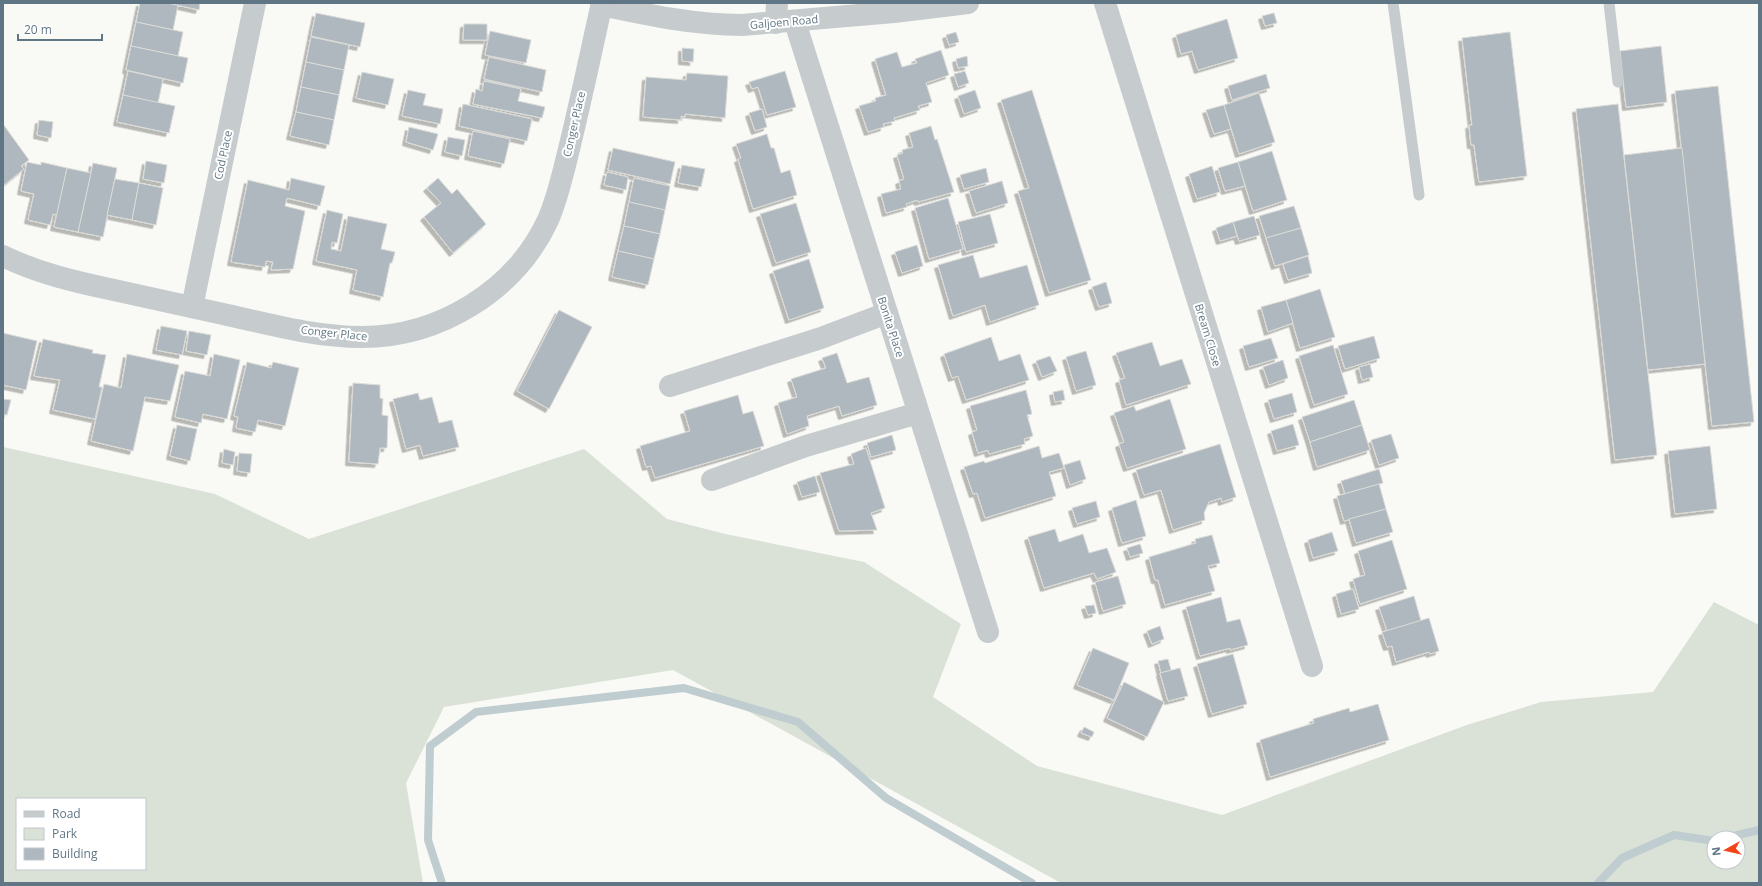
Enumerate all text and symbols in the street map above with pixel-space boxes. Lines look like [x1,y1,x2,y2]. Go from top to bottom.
street label: Galjoen Road [749,11,819,32]
scale bar [18,16,102,42]
text: 20 m [24,21,52,38]
street label: Conger Place [559,90,588,158]
street label: Cod Place [210,129,235,181]
street label: Bonita Place [875,295,908,359]
street label: Bream Close [1192,302,1225,368]
street label: Conger Place [300,322,368,343]
legend [16,798,146,870]
text: Road [52,805,81,822]
text: Park [52,825,78,842]
north arrow [1706,830,1746,870]
text: Building [52,845,98,862]
text: N [1708,846,1724,857]

